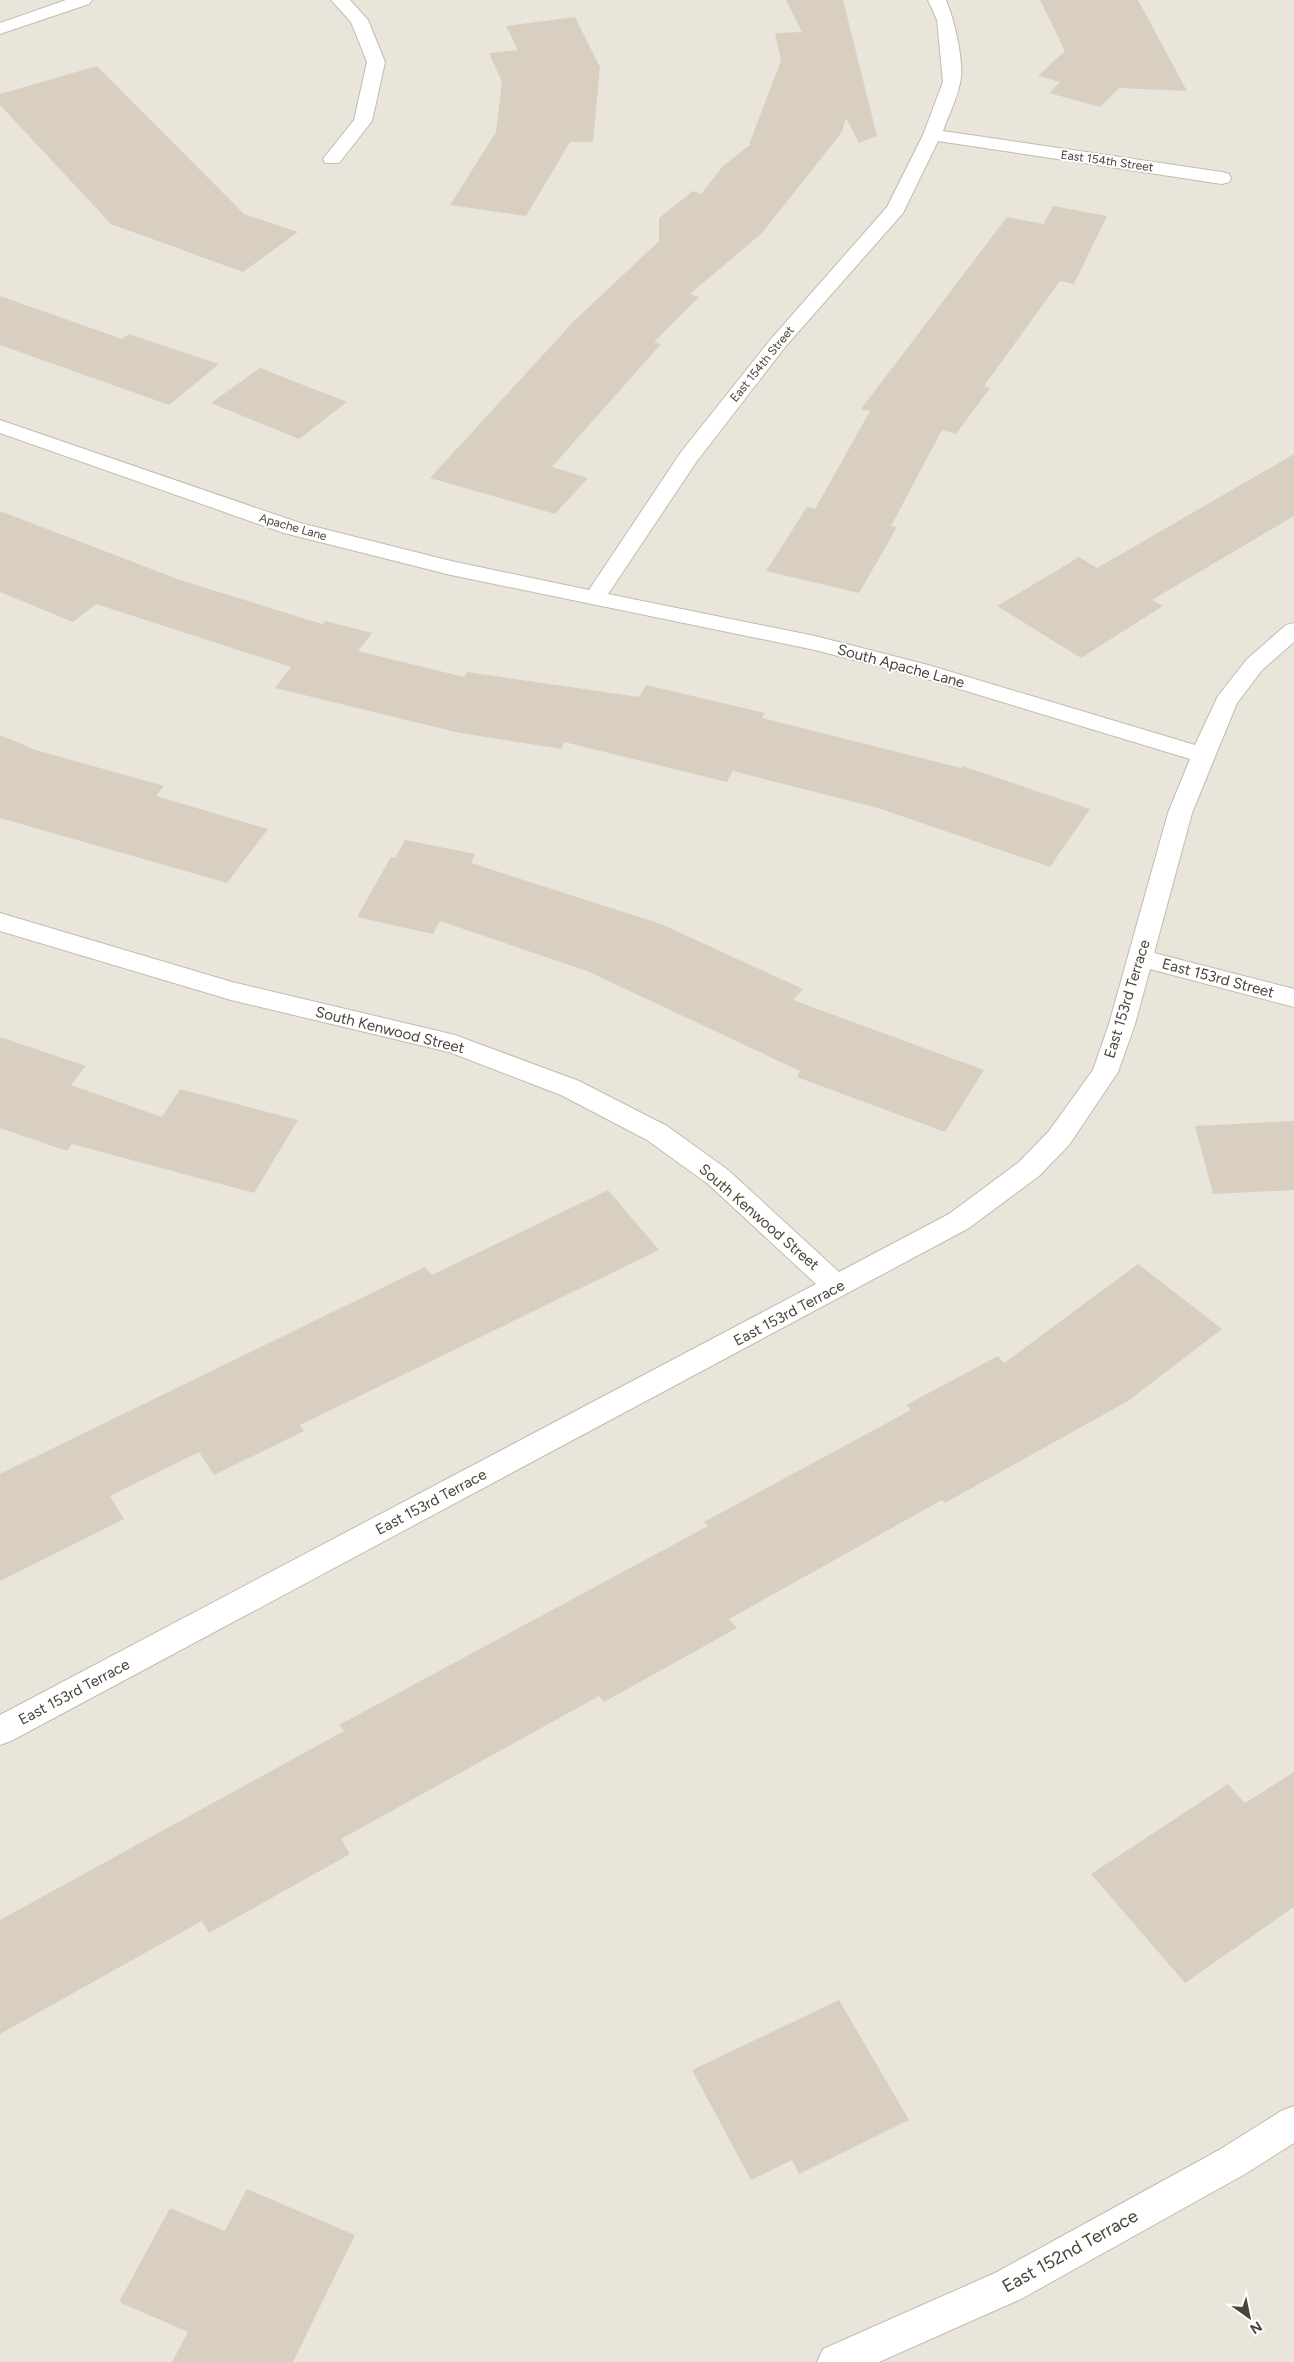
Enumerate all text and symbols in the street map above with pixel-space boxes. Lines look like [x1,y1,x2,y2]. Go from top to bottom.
street label: East 154th Street [1060,148,1155,174]
street label: East 154th Street [727,323,797,405]
street label: Apache Lane [258,511,329,543]
street label: South Apache Lane [835,640,967,692]
street label: East 153rd Terrace [1100,938,1154,1060]
street label: East 153rd Street [1160,954,1276,1002]
street label: South Kenwood Street [314,1003,467,1057]
street label: South Kenwood Street [695,1160,823,1274]
street label: East 153rd Terrace [730,1276,848,1350]
street label: East 153rd Terrace [372,1465,490,1539]
street label: East 153rd Terrace [15,1655,133,1729]
street label: East 152nd Terrace [998,2204,1142,2297]
north arrow [1224,2292,1274,2342]
text: N [1247,2317,1265,2338]

